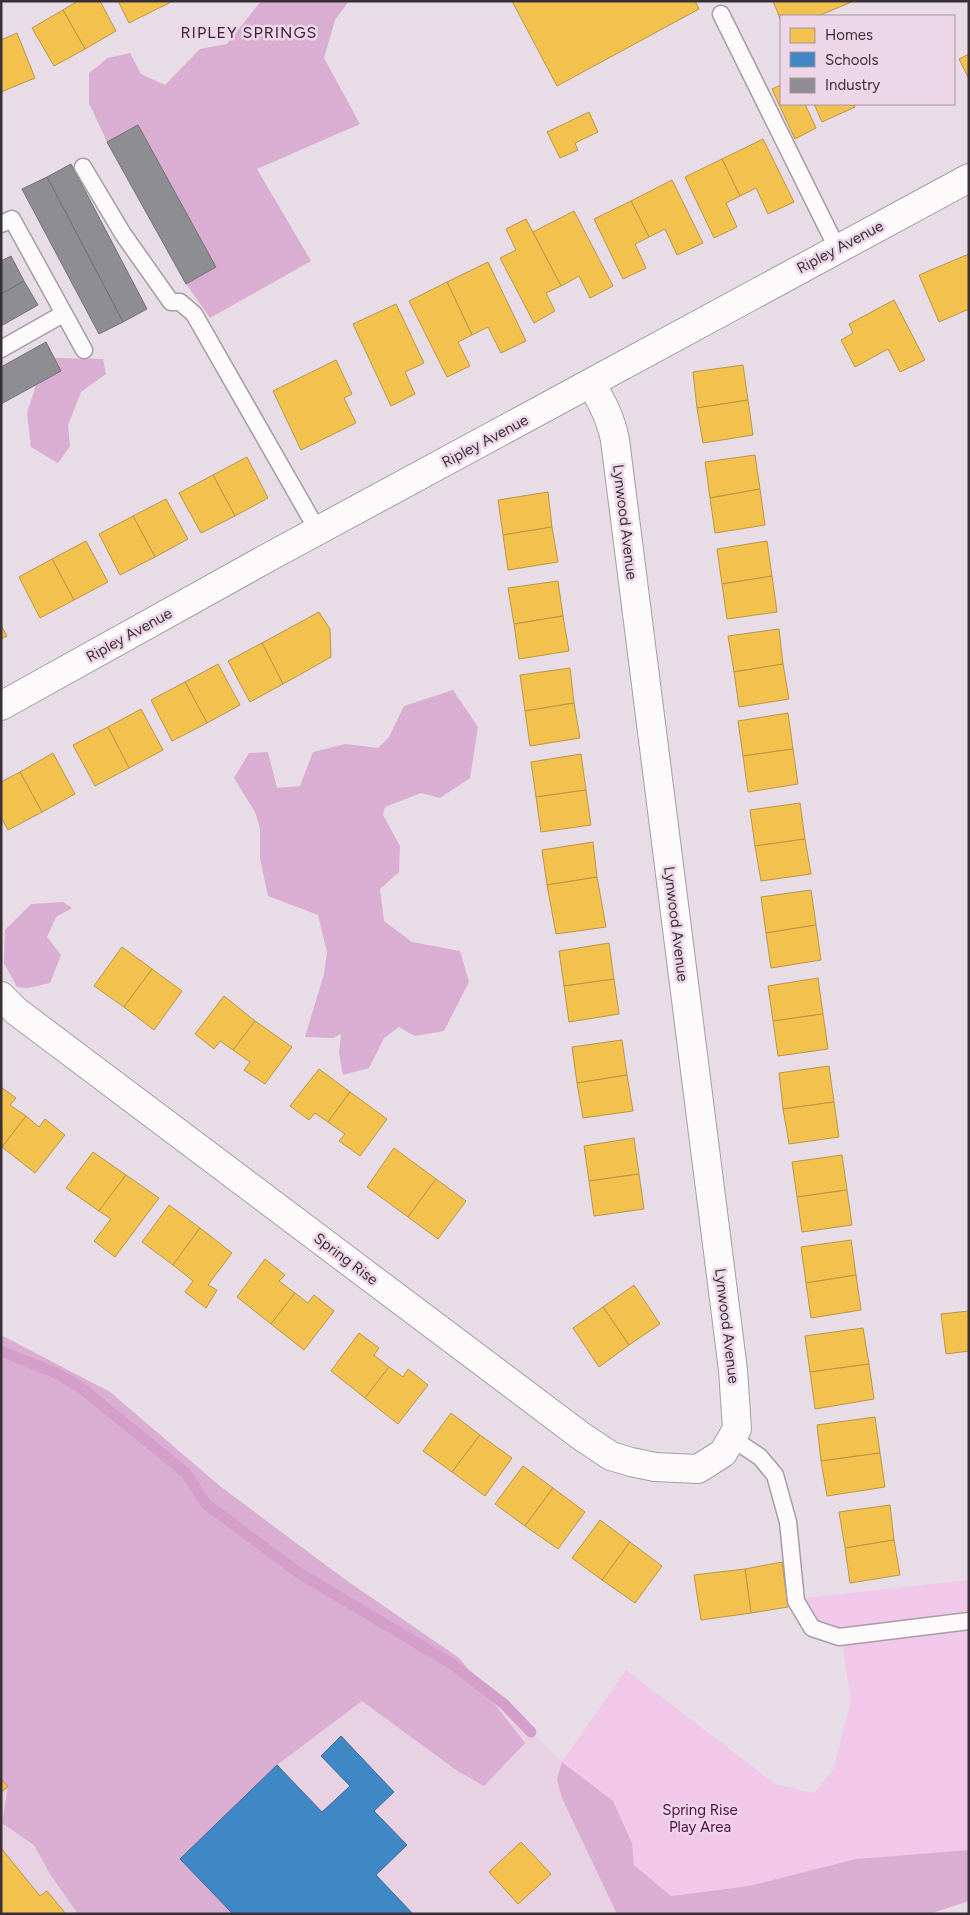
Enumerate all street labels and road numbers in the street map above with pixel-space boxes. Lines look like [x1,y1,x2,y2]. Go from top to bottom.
street label: Ripley Avenue [794,217,886,277]
street label: Ripley Avenue [439,411,531,471]
street label: Lynwood Avenue [609,463,641,581]
street label: Ripley Avenue [83,604,175,666]
street label: Lynwood Avenue [660,865,692,983]
street label: Spring Rise [310,1229,382,1289]
street label: Lynwood Avenue [711,1267,743,1385]

